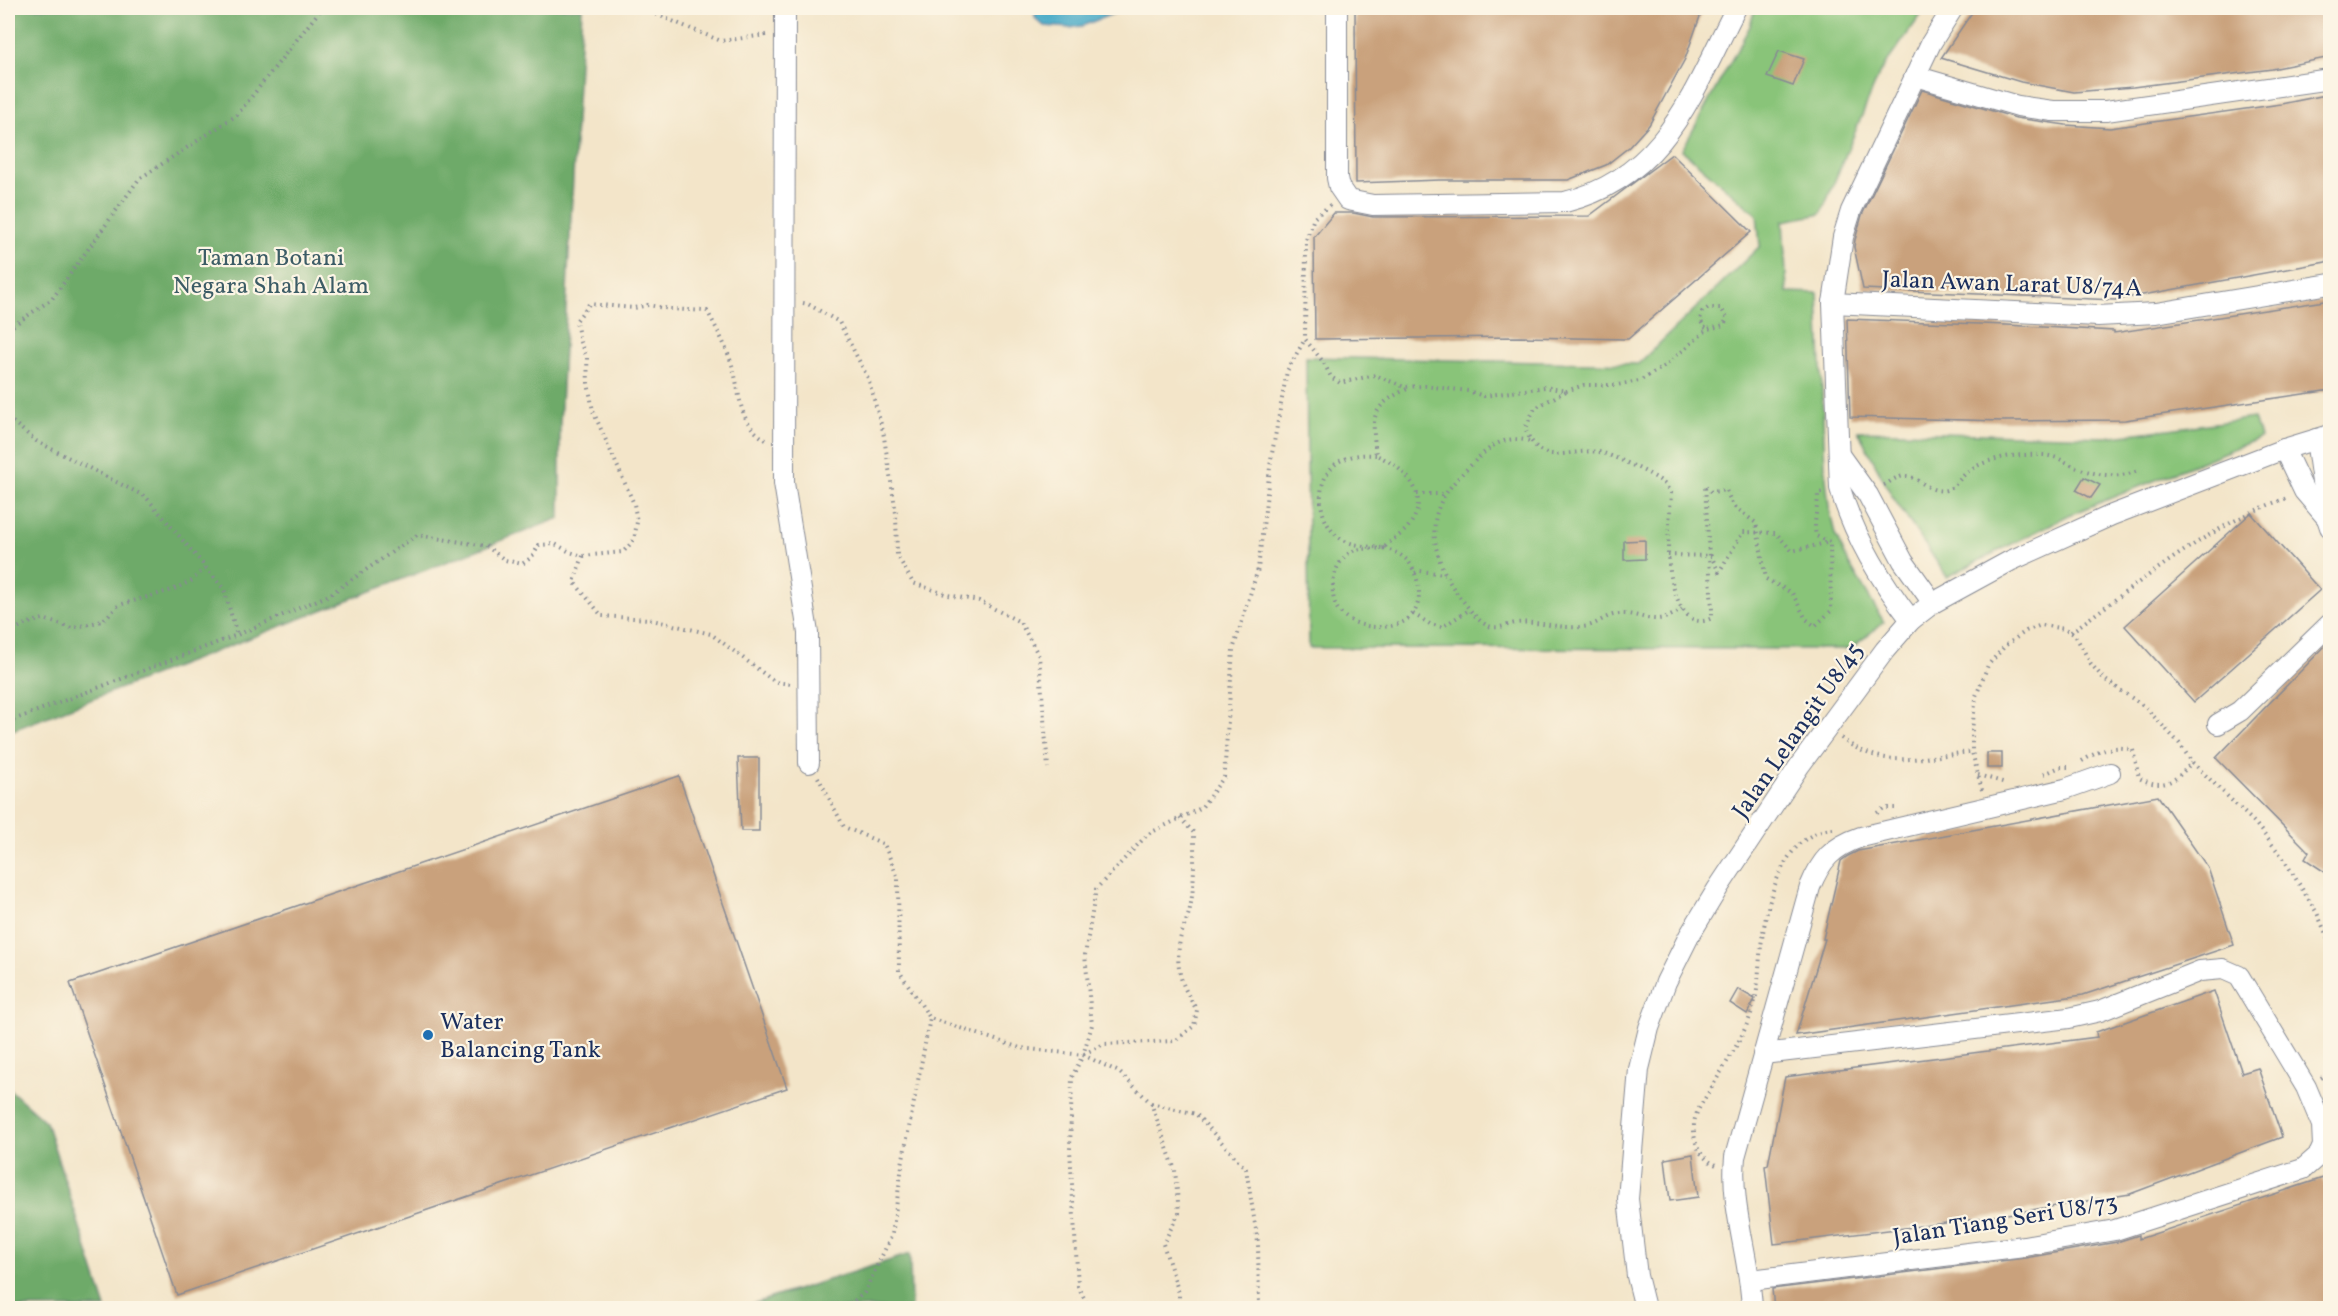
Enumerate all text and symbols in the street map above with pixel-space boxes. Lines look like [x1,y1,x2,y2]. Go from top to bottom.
park label: Taman Botani Negara Shah Alam [173,242,369,304]
street label: Jalan Awan Larat U8/74A [1881,263,2143,307]
street label: Jalan Lelangit U8/45 [1725,636,1872,826]
place label: Water Balancing Tank [440,1006,601,1068]
marker: Water Balancing Tank [421,1028,435,1042]
street label: Jalan Tiang Seri U8/73 [1890,1186,2120,1256]

